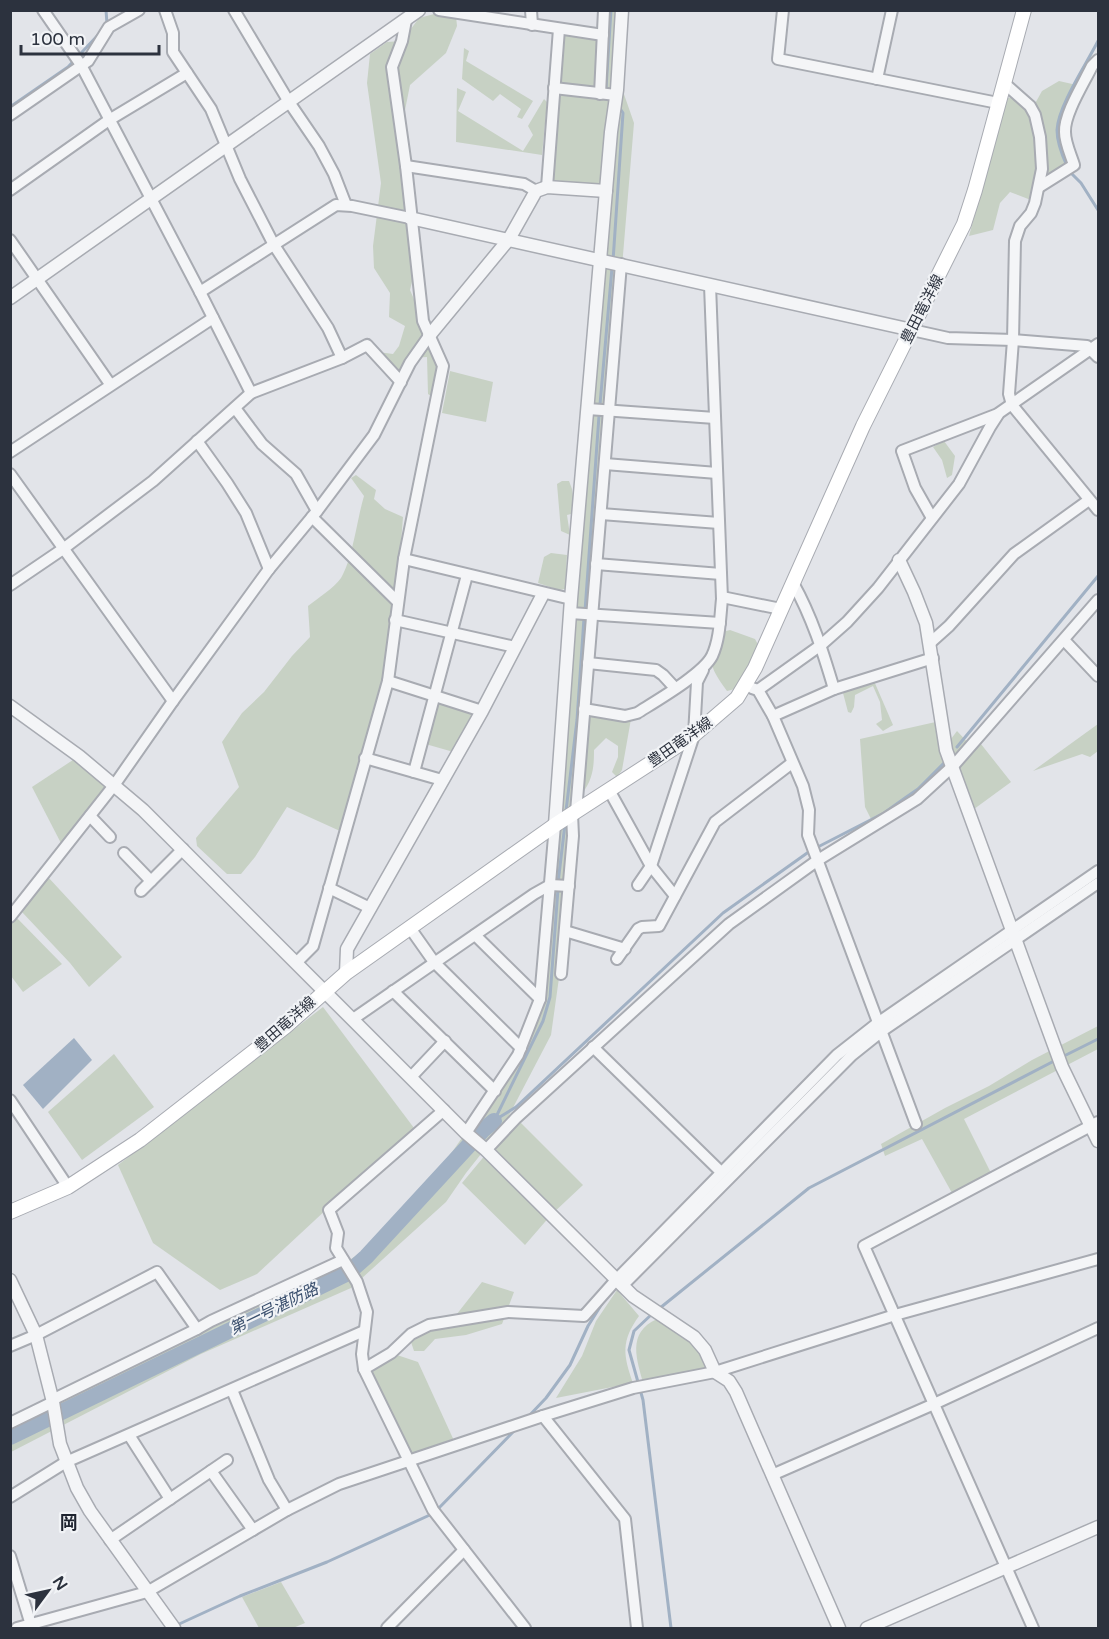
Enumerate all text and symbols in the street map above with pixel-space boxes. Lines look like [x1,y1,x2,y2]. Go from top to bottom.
scale bar [21,18,159,56]
text: 100 m [30,28,85,50]
street label: 豊田竜洋線 [897,271,947,347]
street label: 豊田竜洋線 [644,713,716,771]
street label: 豊田竜洋線 [251,993,319,1055]
water label: 第一号湛防路 [226,1278,323,1339]
district label: 岡 [60,1512,78,1534]
north arrow [18,1561,78,1621]
text: N [48,1573,72,1594]

